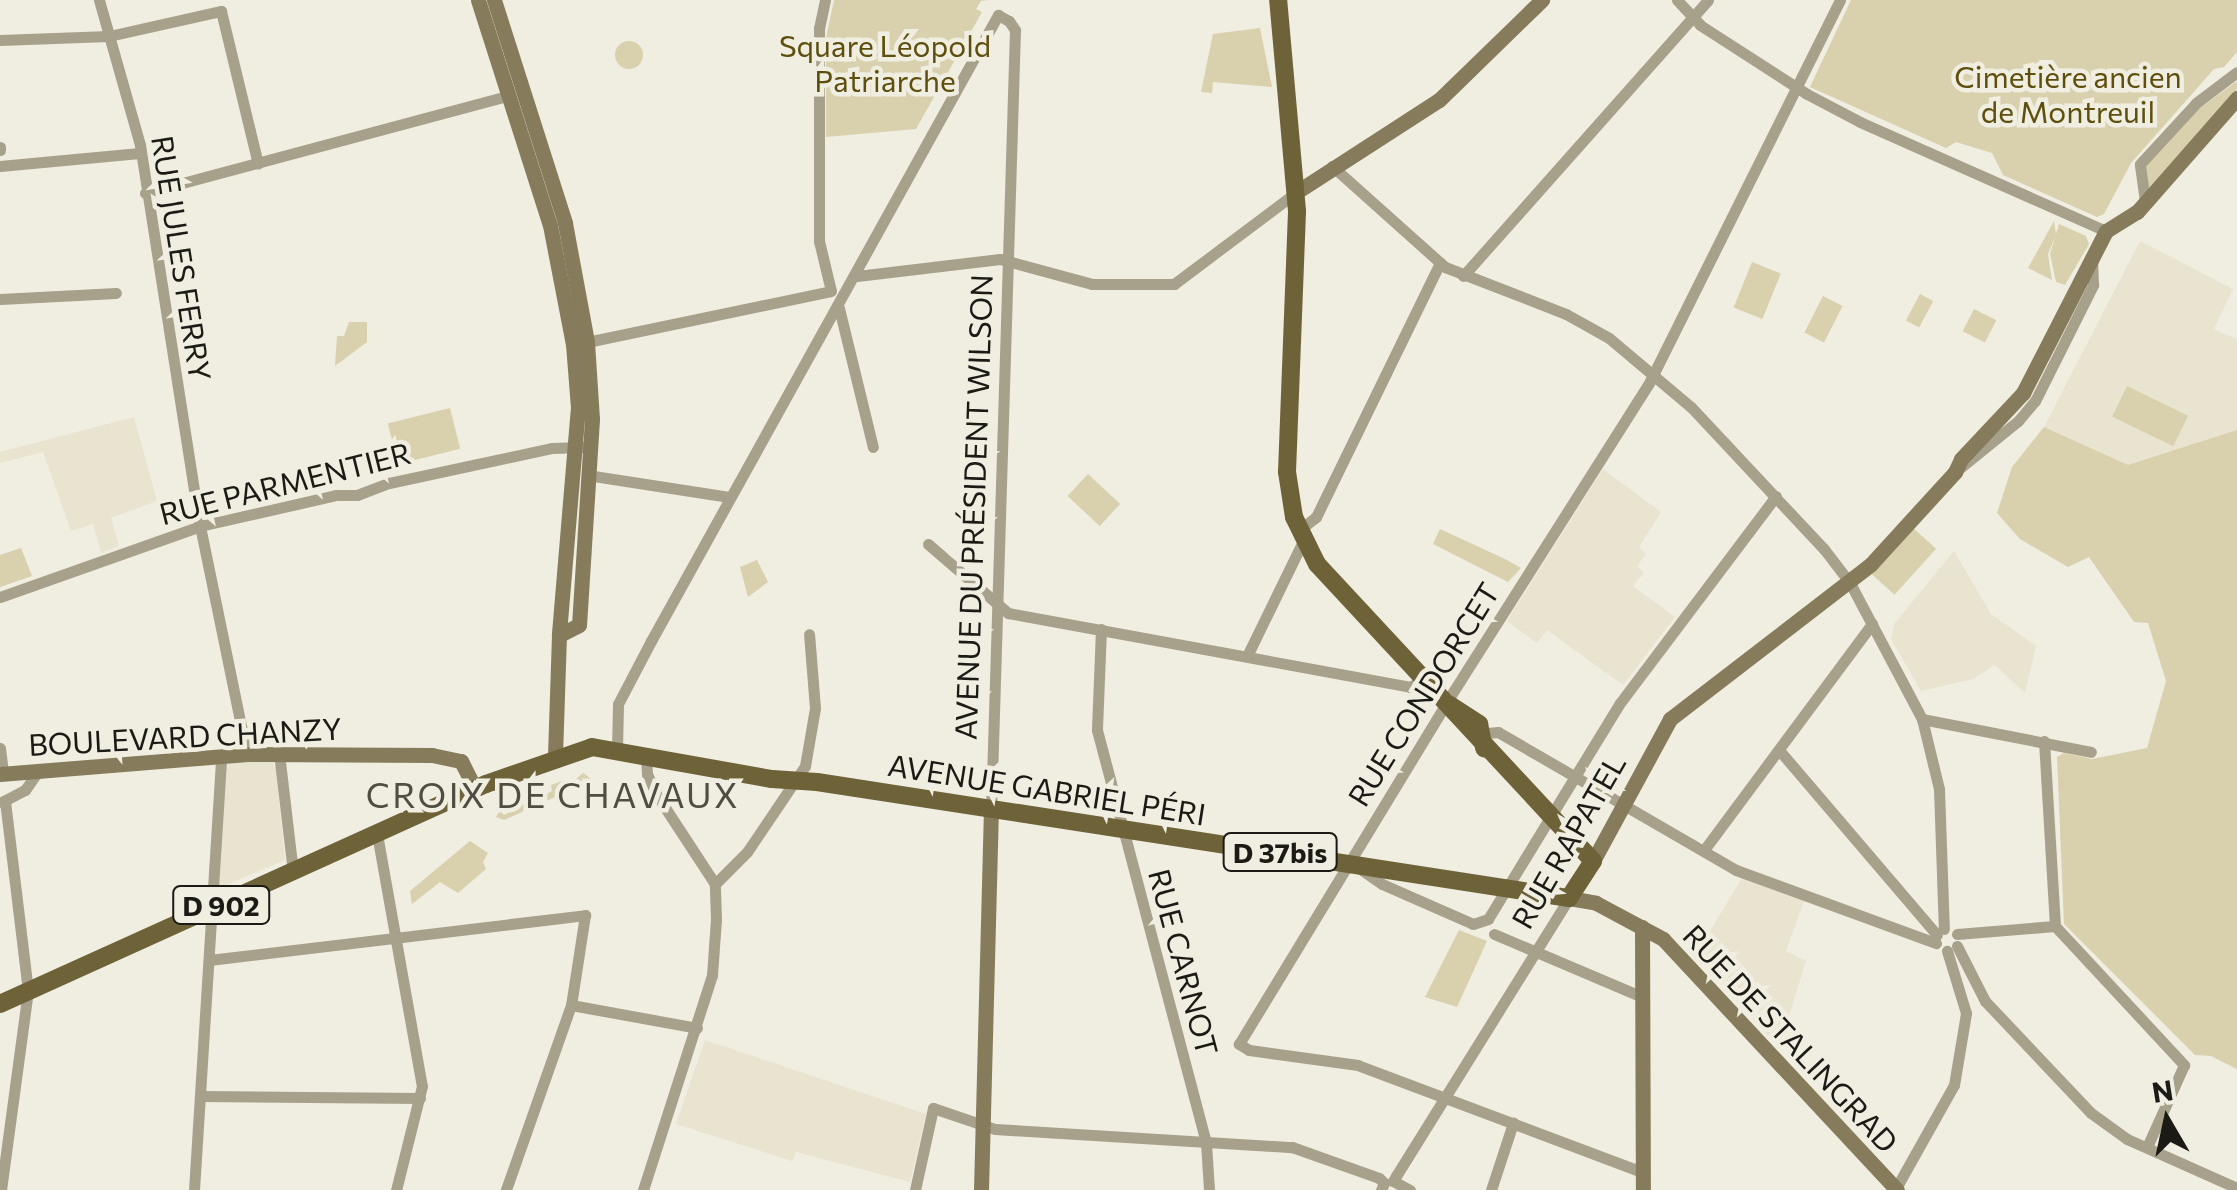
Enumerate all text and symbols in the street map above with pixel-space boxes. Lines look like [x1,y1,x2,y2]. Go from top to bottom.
park label: Square Léopold Patriarche [779,27,991,98]
park label: Cimetière ancien de Montreuil [1954,58,2182,128]
street label: RUE JULES FERRY [145,133,219,383]
street label: AVENUE DU PRÉSIDENT WILSON [947,274,999,740]
street label: RUE PARMENTIER [156,434,414,532]
street label: RUE CONDORCET [1340,576,1506,812]
street label: BOULEVARD CHANZY [27,710,343,762]
street label: AVENUE GABRIEL PÉRI [885,746,1209,832]
street label: RUE RAPATEL [1504,747,1632,935]
district label: CROIX DE CHAVAUX [366,773,740,815]
road number: D 37bis [1222,829,1338,875]
street label: RUE CARNOT [1142,865,1226,1059]
road number: D 902 [171,882,271,928]
street label: RUE DE STALINGRAD [1676,917,1906,1159]
north arrow [2117,1070,2217,1170]
text: N [2149,1072,2175,1109]

